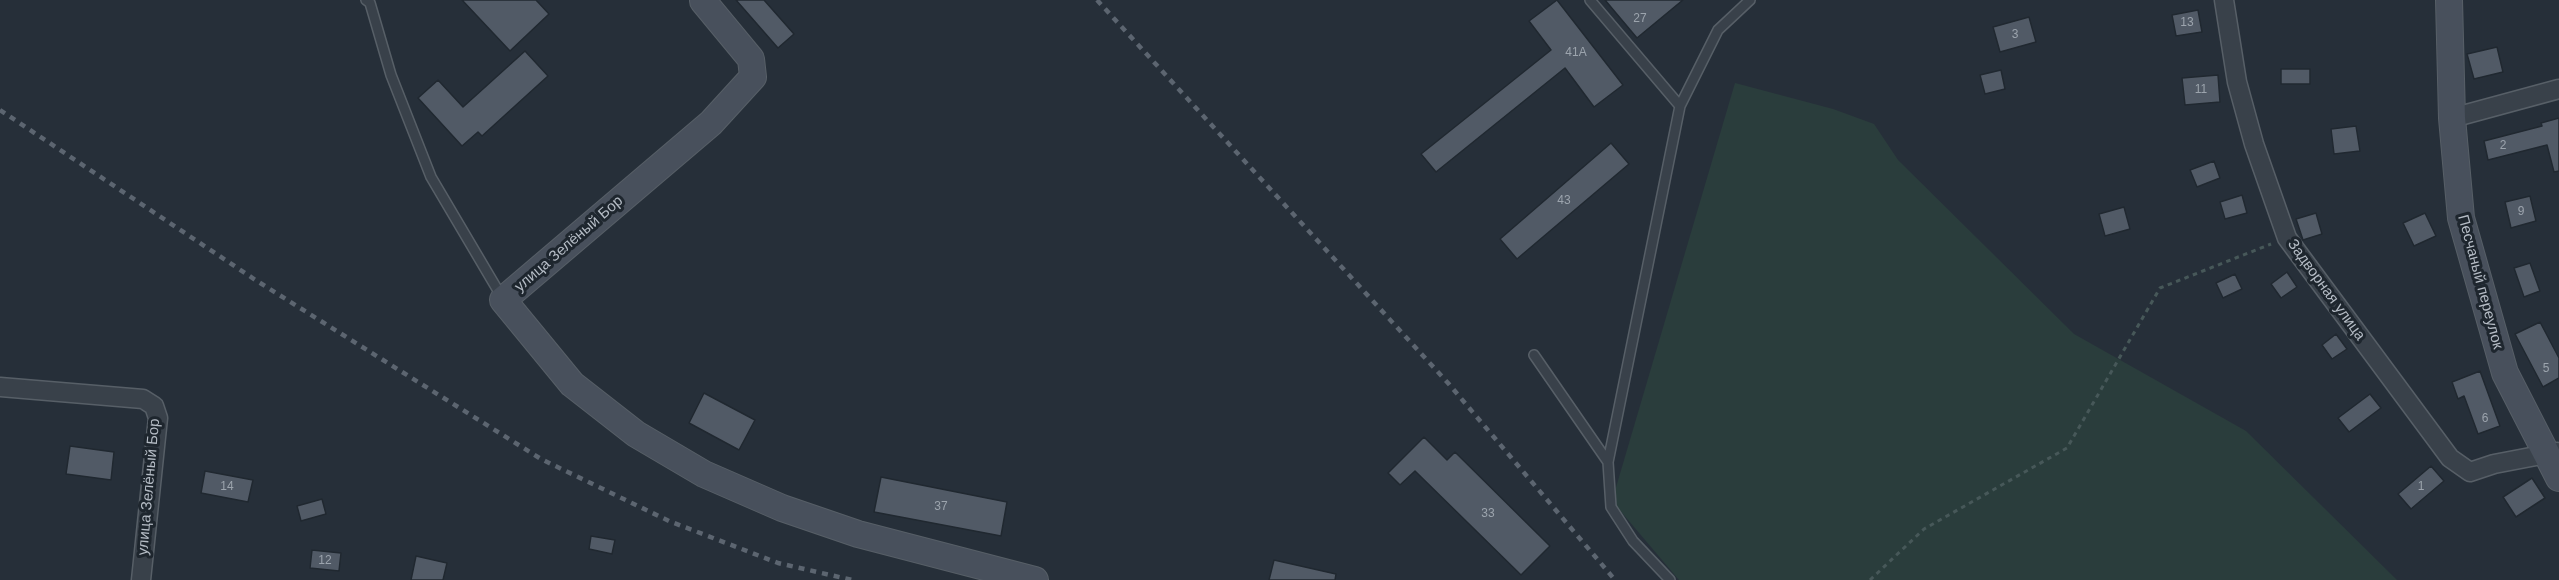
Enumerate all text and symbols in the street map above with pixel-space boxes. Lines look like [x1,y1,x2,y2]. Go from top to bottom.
house number: 27 [1633,12,1647,26]
house number: 13 [2180,16,2194,30]
house number: 3 [2012,28,2018,42]
house number: 41А [1565,46,1587,60]
house number: 11 [2195,83,2207,97]
house number: 2 [2500,139,2506,153]
street label: улица Зелёный Бор [511,192,627,296]
house number: 43 [1557,194,1571,208]
house number: 9 [2518,205,2524,219]
street label: Песчаный переулок [2453,213,2507,351]
street label: Задворная улица [2283,236,2369,344]
house number: 5 [2543,362,2549,376]
house number: 6 [2482,412,2488,426]
street label: улица Зелёный Бор [134,418,164,556]
house number: 14 [220,480,234,494]
house number: 1 [2418,480,2424,494]
house number: 37 [934,500,948,514]
house number: 33 [1481,507,1495,521]
house number: 12 [318,554,332,568]

